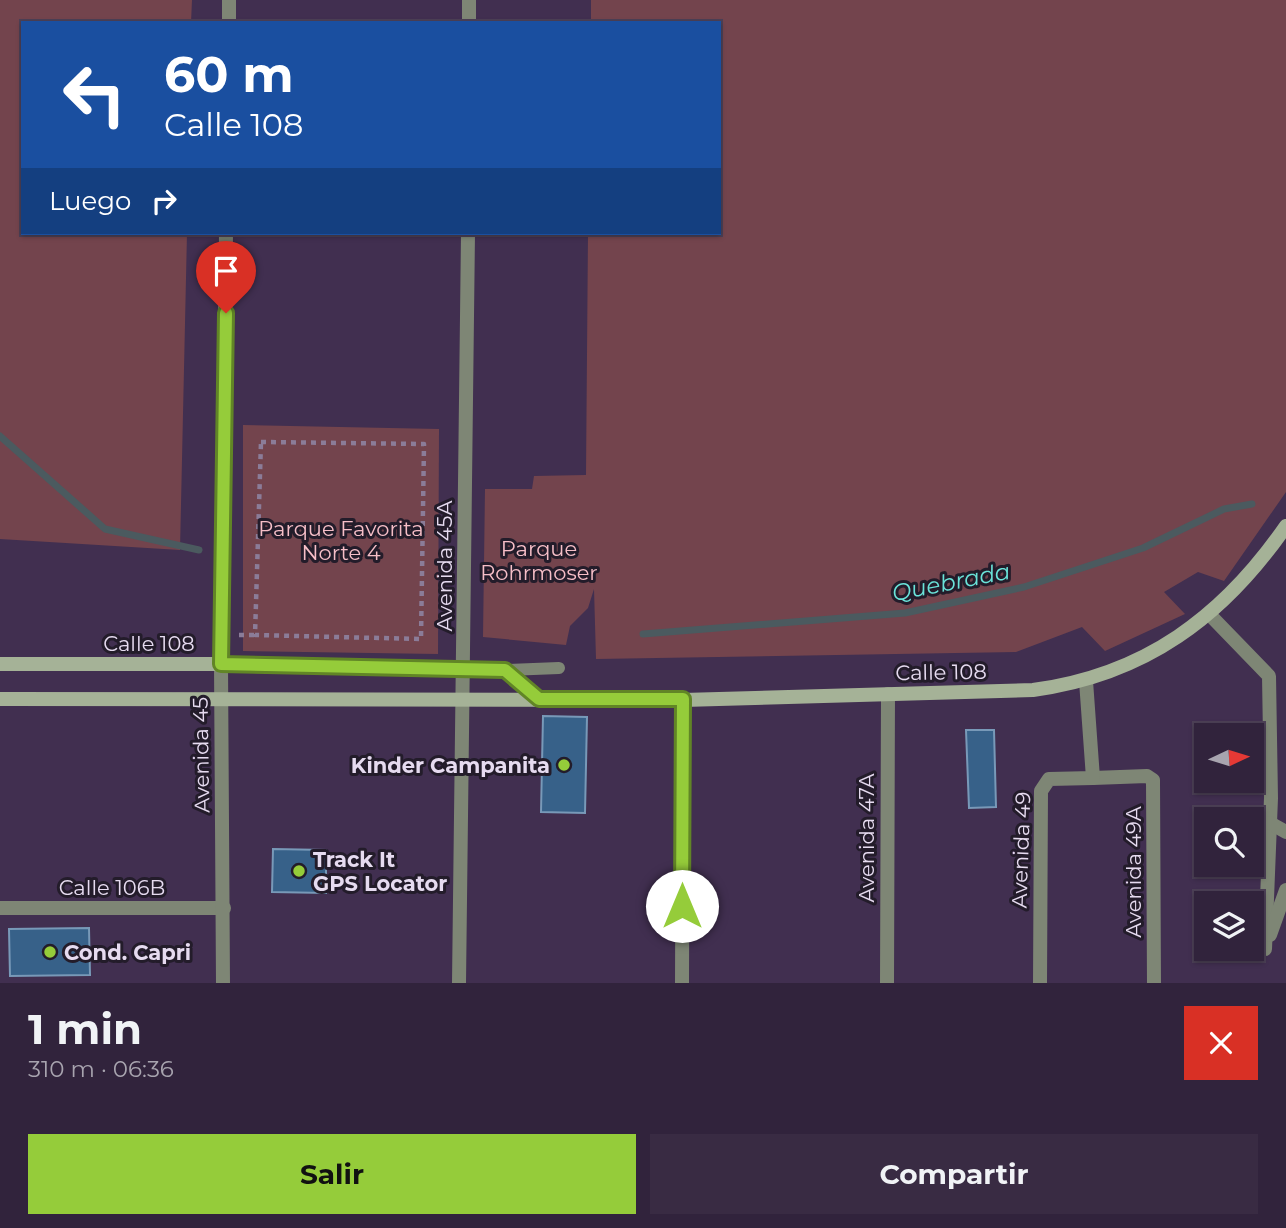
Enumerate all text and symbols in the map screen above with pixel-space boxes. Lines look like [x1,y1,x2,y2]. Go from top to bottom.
text: 60 m [164,45,294,104]
icon: left [49,49,140,140]
text: Calle 108 [164,105,303,144]
icon: right [145,182,183,220]
text: Luego [49,185,131,217]
pin [196,241,256,313]
icon: arrive [207,252,245,290]
street label: Avenida 45A [432,500,457,632]
park label: Parque Favorita Norte 4 [258,516,424,565]
park label: Parque Rohrmoser [480,536,598,585]
water label: Quebrada [889,557,1013,607]
street label: Calle 108 [103,631,195,656]
street label: Calle 108 [895,659,987,685]
street label: Avenida 45 [187,697,215,813]
north arrow [1194,723,1264,793]
map controls [1194,723,1264,961]
place label: Kinder Campanita [351,753,550,778]
marker: Kinder Campanita [556,757,572,773]
street label: Avenida 47A [854,773,879,903]
street label: Avenida 49 [1006,791,1036,909]
street label: Avenida 49A [1121,805,1146,938]
button: search [1194,807,1264,877]
place label: Track It GPS Locator [313,847,447,896]
marker: Track It GPS Locator [291,863,307,879]
position arrow [645,869,719,943]
street label: Calle 106B [59,875,165,900]
button: layers [1194,891,1264,961]
place label: Cond. Capri [64,940,191,965]
marker: Cond. Capri [42,944,58,960]
text: 1 min [28,1003,142,1055]
button: close [1184,1006,1258,1080]
text: 310 m · 06:36 [28,1055,174,1083]
button: Salir [28,1134,636,1214]
button: Compartir [650,1134,1258,1214]

